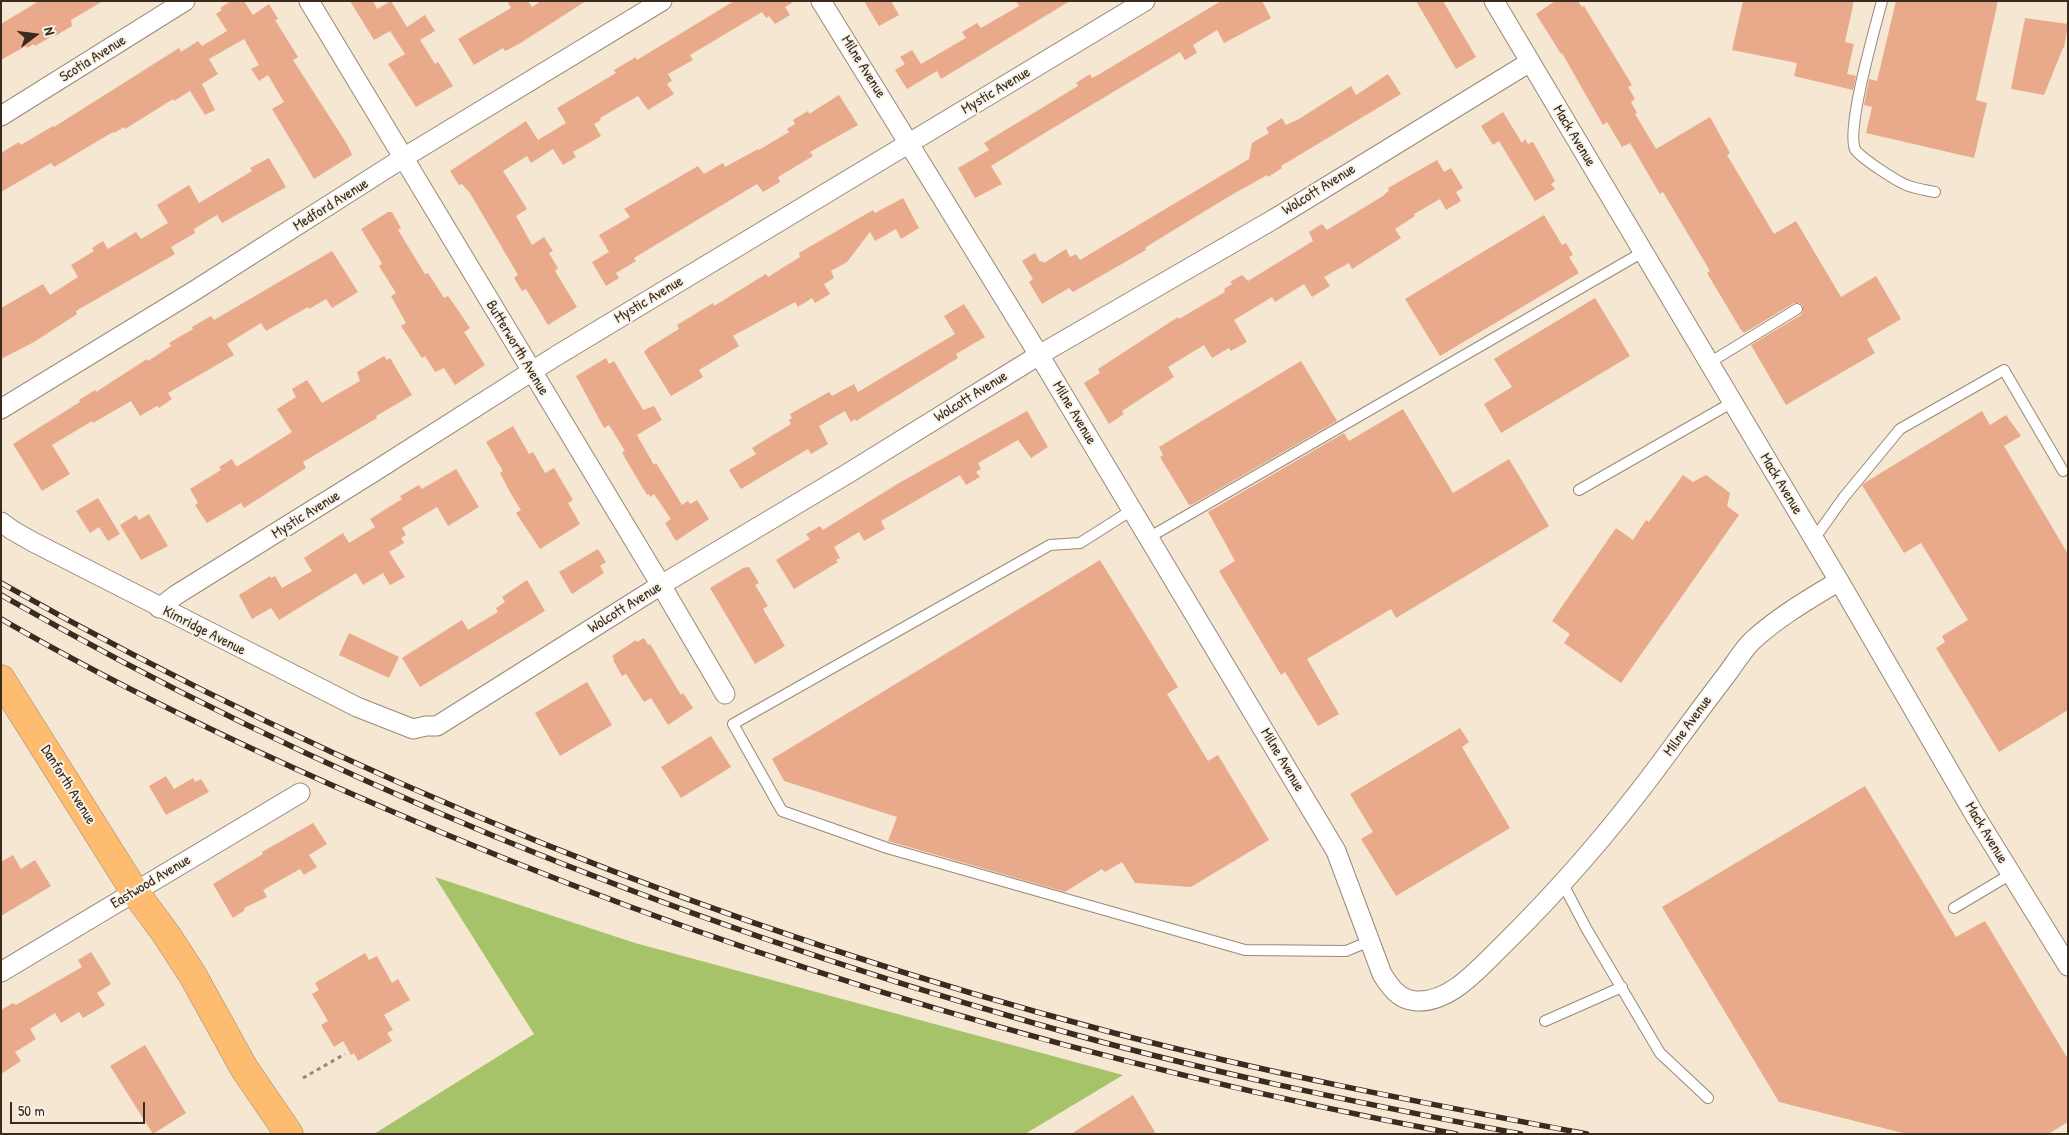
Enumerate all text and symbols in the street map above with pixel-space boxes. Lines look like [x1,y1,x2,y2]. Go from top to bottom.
north arrow [10,10,60,60]
text: N [40,25,60,37]
street label: Scotia Avenue [57,32,129,86]
street label: Milne Avenue [837,32,889,102]
street label: Mystic Avenue [958,63,1034,119]
street label: Mack Avenue [1549,102,1599,170]
street label: Wolcott Avenue [1279,160,1359,220]
street label: Medford Avenue [290,175,372,235]
street label: Mystic Avenue [611,272,687,328]
street label: Butterworth Avenue [482,297,552,399]
street label: Wolcott Avenue [931,367,1011,427]
street label: Milne Avenue [1048,378,1100,448]
street label: Mack Avenue [1756,450,1806,518]
street label: Mystic Avenue [269,487,343,543]
street label: Wolcott Avenue [585,578,665,638]
street label: Kimridge Avenue [160,602,248,660]
street label: Milne Avenue [1660,692,1716,760]
street label: Milne Avenue [1256,725,1308,795]
street label: Danforth Avenue [37,742,99,828]
street label: Mack Avenue [1961,799,2011,867]
street label: Eastwood Avenue [108,851,194,913]
scale bar [12,1092,148,1124]
text: 50 m [18,1100,45,1121]

